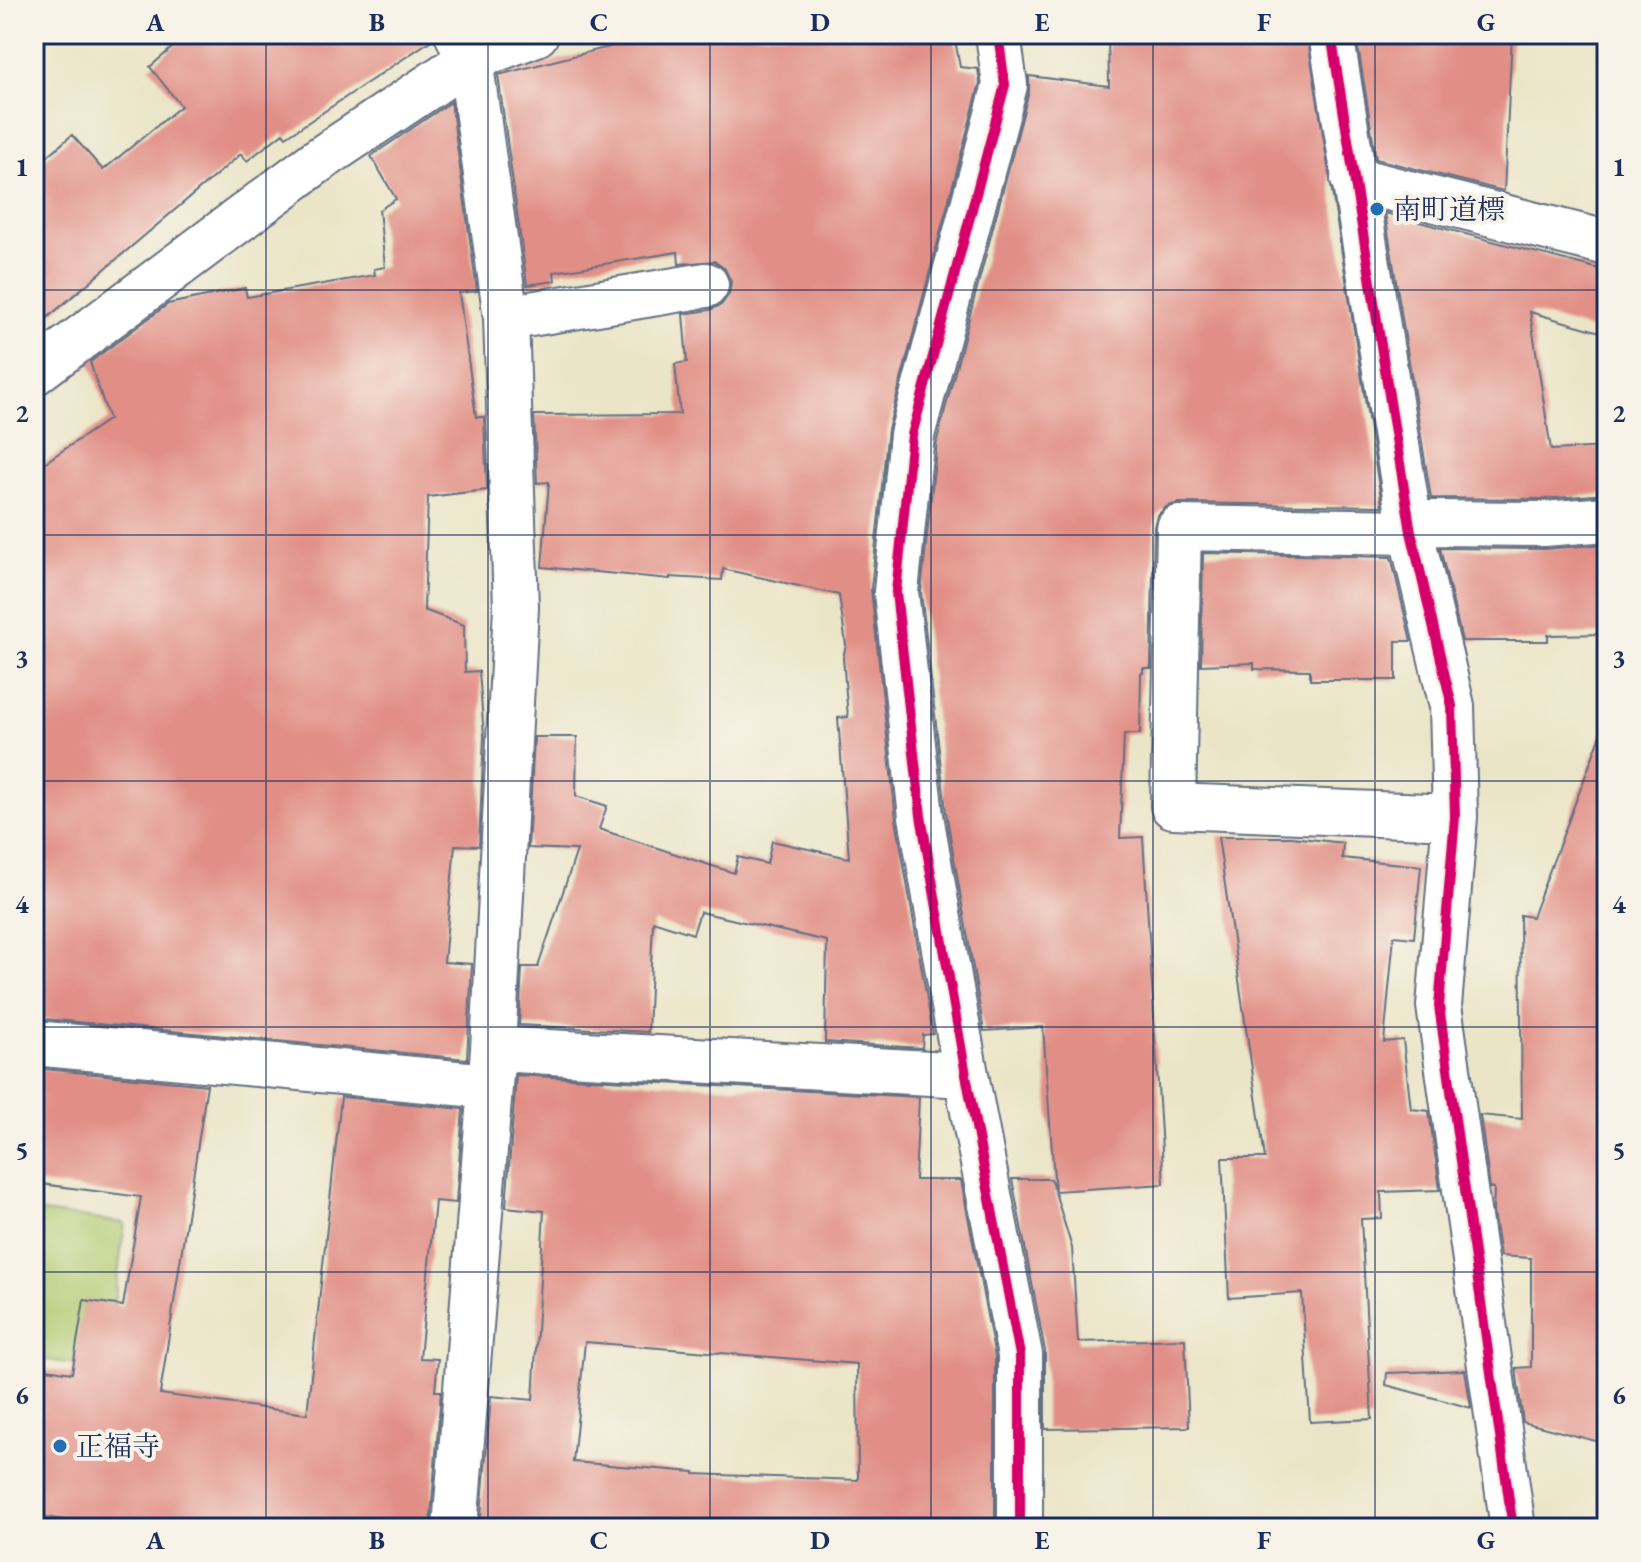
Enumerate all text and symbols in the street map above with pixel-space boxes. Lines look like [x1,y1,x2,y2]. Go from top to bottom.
text: A [145,5,165,39]
text: B [369,5,385,39]
text: C [590,5,608,39]
text: D [810,5,830,39]
text: E [1035,5,1050,39]
text: F [1257,5,1271,39]
text: G [1477,5,1496,39]
text: 1 [15,150,29,184]
text: 1 [1612,150,1626,184]
place label: 南町道標 [1393,191,1505,227]
marker: 南町道標 [1368,200,1386,218]
text: 2 [15,396,29,430]
text: 2 [1612,396,1626,430]
text: 3 [15,641,29,675]
text: 3 [1612,641,1626,675]
text: 4 [15,887,29,921]
text: 4 [1612,887,1626,921]
text: 5 [15,1133,29,1167]
text: 5 [1612,1133,1626,1167]
text: 6 [15,1378,29,1412]
text: 6 [1612,1378,1626,1412]
place label: 正福寺 [76,1428,160,1464]
marker: 正福寺 [51,1437,69,1455]
text: A [145,1523,165,1557]
text: B [369,1523,385,1557]
text: C [590,1523,608,1557]
text: D [810,1523,830,1557]
text: E [1035,1523,1050,1557]
text: F [1257,1523,1271,1557]
text: G [1477,1523,1496,1557]

